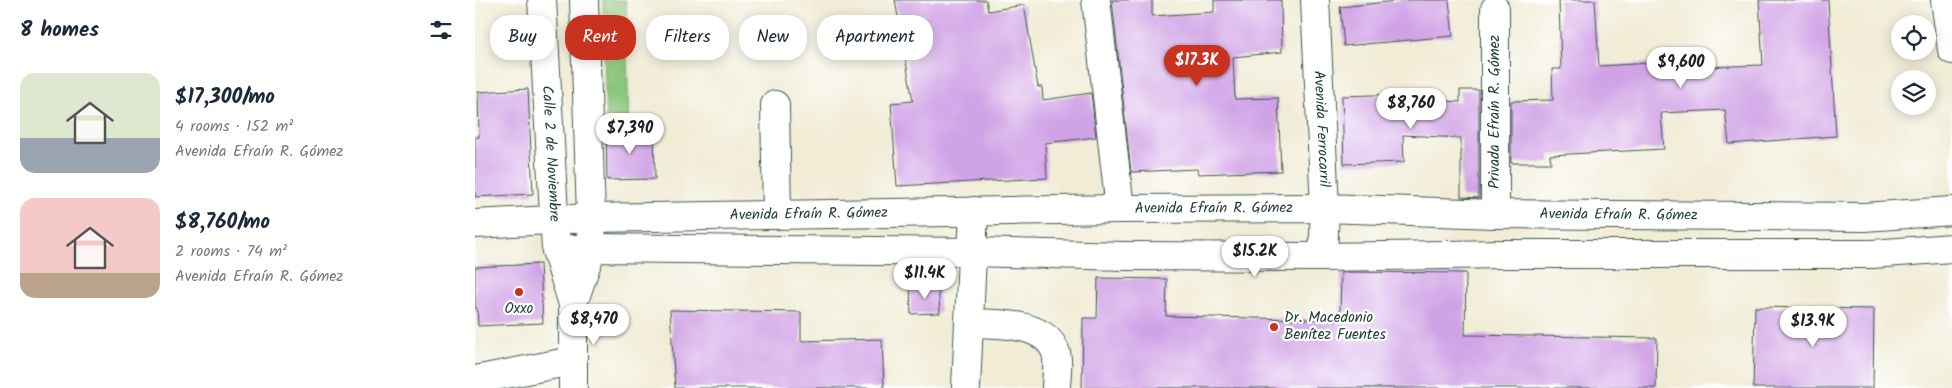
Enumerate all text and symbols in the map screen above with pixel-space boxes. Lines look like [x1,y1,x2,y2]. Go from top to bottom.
text: 8 homes [20,14,99,47]
chip: Buy [490,15,555,60]
chip: Rent [565,15,636,60]
chip: Filters [646,15,729,60]
chip: New [739,15,807,60]
chip: Apartment [817,15,933,60]
map controls [1891,15,1936,115]
button: locate [1891,15,1936,60]
icon: filters [427,16,455,44]
street label: Privada Efraín R. Gómez [1483,35,1507,189]
pin: $17.3K [1156,44,1238,87]
pin: $9,600 [1640,46,1722,89]
text: $17.3K [1175,48,1219,73]
text: $9,600 [1658,50,1704,75]
street label: Avenida Ferrocarril [1306,70,1336,188]
button: layers [1891,70,1936,115]
text: $17,300/mo [175,81,275,114]
street label: Calle 2 de Noviembre [535,85,566,223]
pin: $8,760 [1370,88,1452,130]
text: $8,760 [1387,91,1435,116]
icon: home [60,93,120,153]
pin: $7,390 [589,112,671,155]
text: 4 rooms · 152 m² [175,114,293,139]
text: $7,390 [607,116,653,141]
text: Avenida Efraín R. Gómez [175,139,343,164]
street label: Avenida Efraín R. Gómez [1135,196,1293,221]
street label: Avenida Efraín R. Gómez [730,201,888,228]
street label: Avenida Efraín R. Gómez [1540,202,1698,228]
text: $8,760/mo [175,206,270,239]
icon: home [60,218,120,278]
pin: $15.2K [1214,236,1296,278]
text: 2 rooms · 74 m² [175,239,287,264]
text: $15.2K [1232,239,1278,264]
pin: $11.4K [884,258,966,300]
text: $11.4K [904,261,946,286]
text: Avenida Efraín R. Gómez [175,264,343,289]
marker: Oxxo [513,286,525,298]
place label: Oxxo [505,297,534,321]
pin: $8,470 [553,304,635,346]
place label: Dr. Macedonio Benítez Fuentes [1284,306,1386,347]
pin: $13.9K [1772,306,1854,348]
text: $8,470 [570,307,618,332]
text: $13.9K [1791,309,1835,334]
marker: Dr. Macedonio Benítez Fuentes [1268,321,1280,333]

